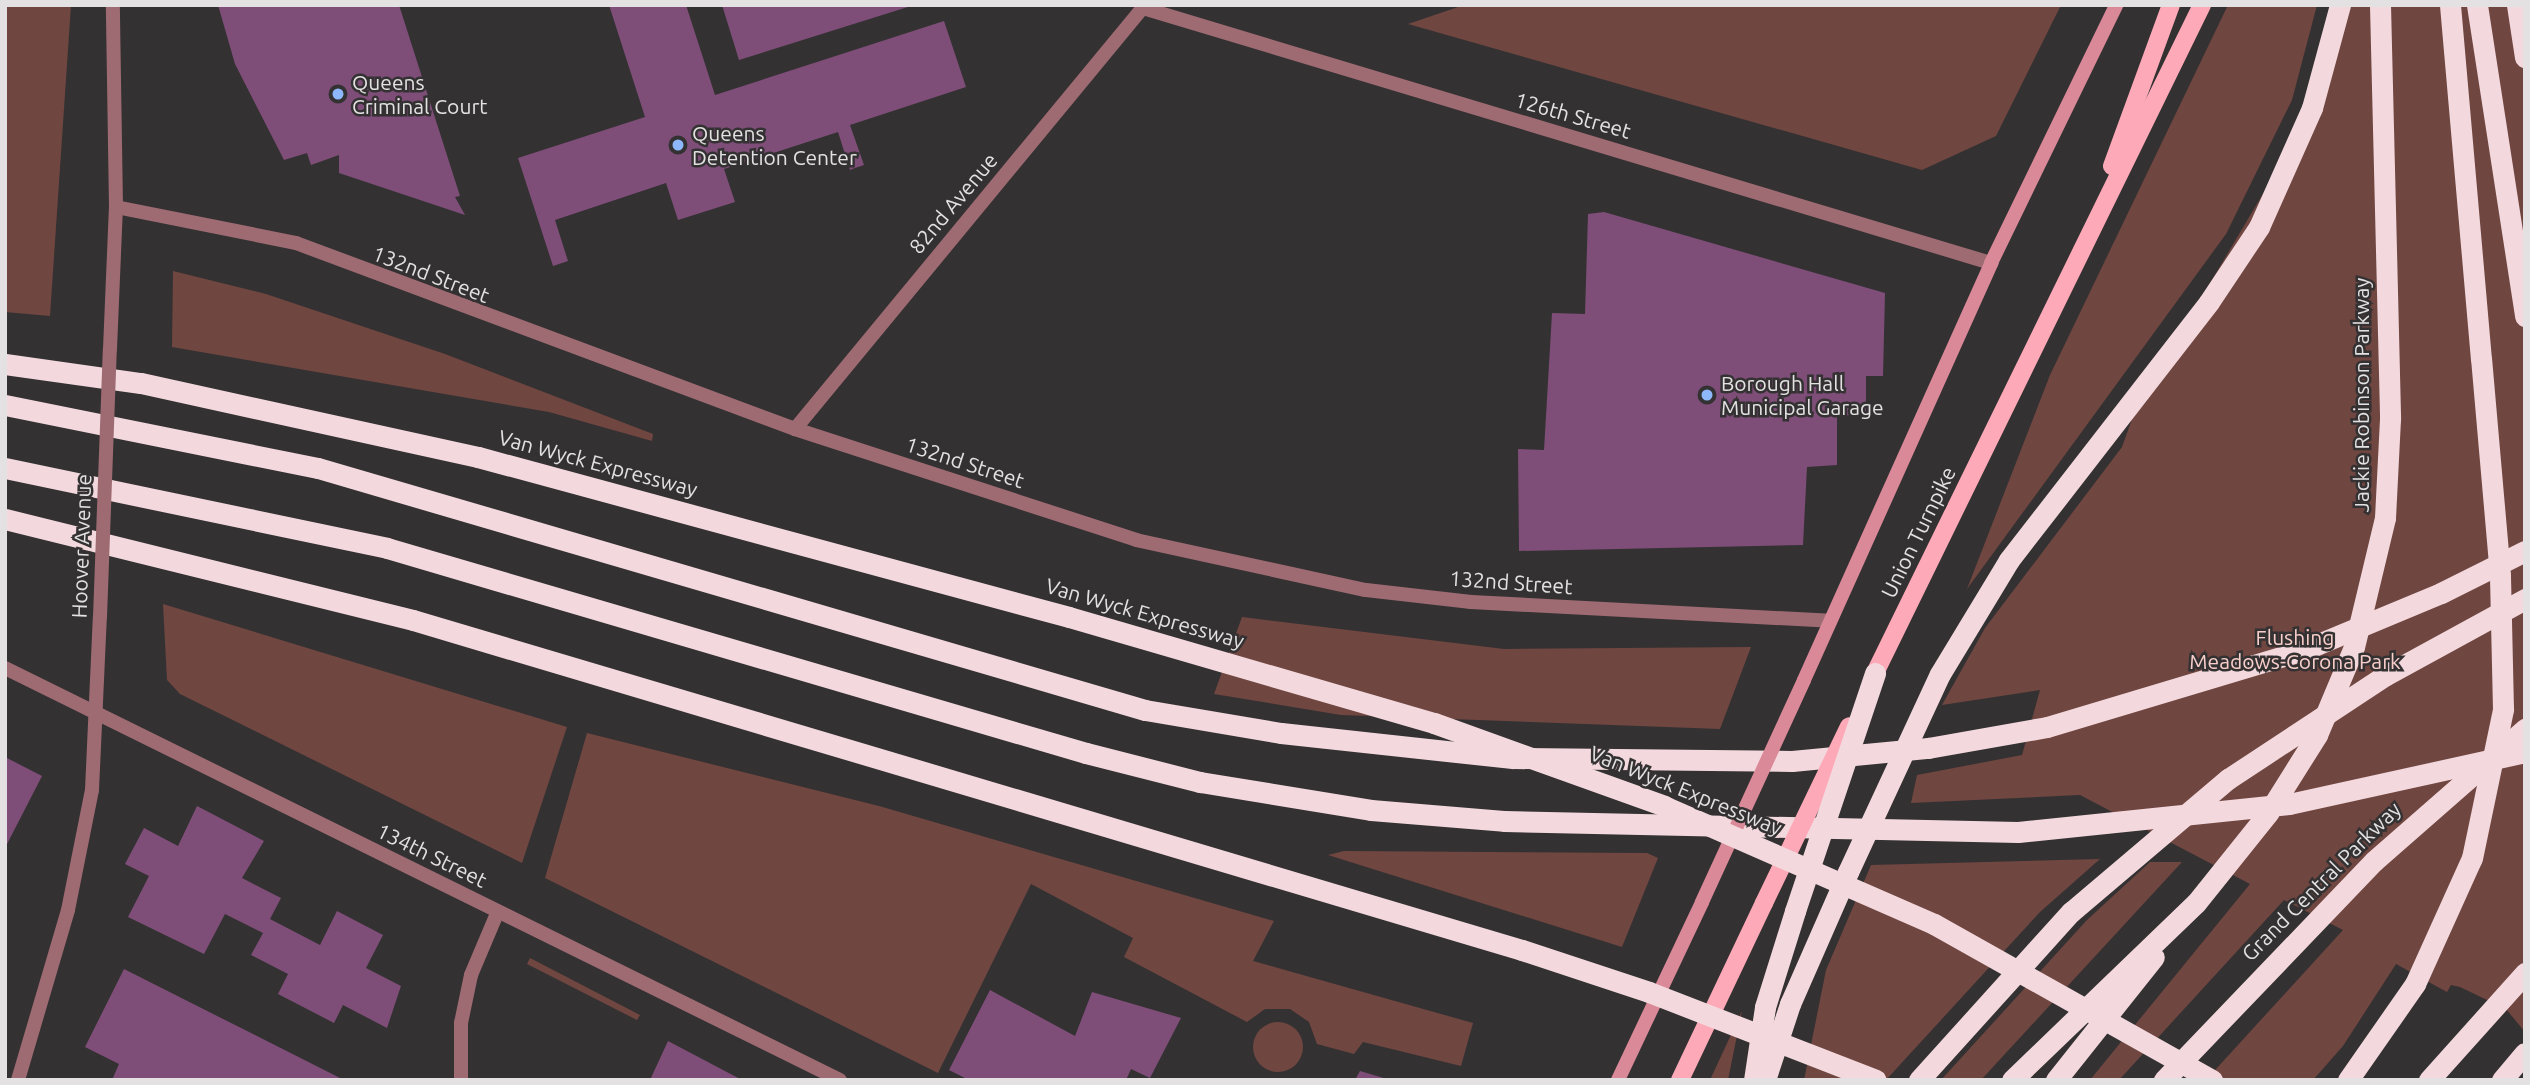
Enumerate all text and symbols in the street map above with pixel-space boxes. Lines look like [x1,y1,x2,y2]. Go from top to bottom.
place label: Queens Criminal Court [352,69,488,119]
marker: Queens Criminal Court [330,86,346,102]
street label: 126th Street [1512,86,1634,144]
place label: Queens Detention Center [692,120,857,170]
marker: Queens Detention Center [670,137,686,153]
street label: 82nd Avenue [904,148,1002,258]
street label: 132nd Street [369,240,493,308]
street label: Jackie Robinson Parkway [2348,278,2374,512]
place label: Borough Hall Municipal Garage [1721,370,1884,420]
marker: Borough Hall Municipal Garage [1699,387,1715,403]
street label: Van Wyck Expressway [496,424,700,502]
street label: 132nd Street [902,431,1028,493]
street label: Union Turnpike [1875,462,1961,602]
street label: Hoover Avenue [66,473,96,619]
street label: 132nd Street [1449,565,1573,599]
street label: Van Wyck Expressway [1043,573,1247,653]
park label: Flushing Meadows-Corona Park [2189,624,2401,674]
street label: Van Wyck Expressway [1586,740,1786,840]
street label: Grand Central Parkway [2236,796,2406,966]
street label: 134th Street [373,818,491,892]

